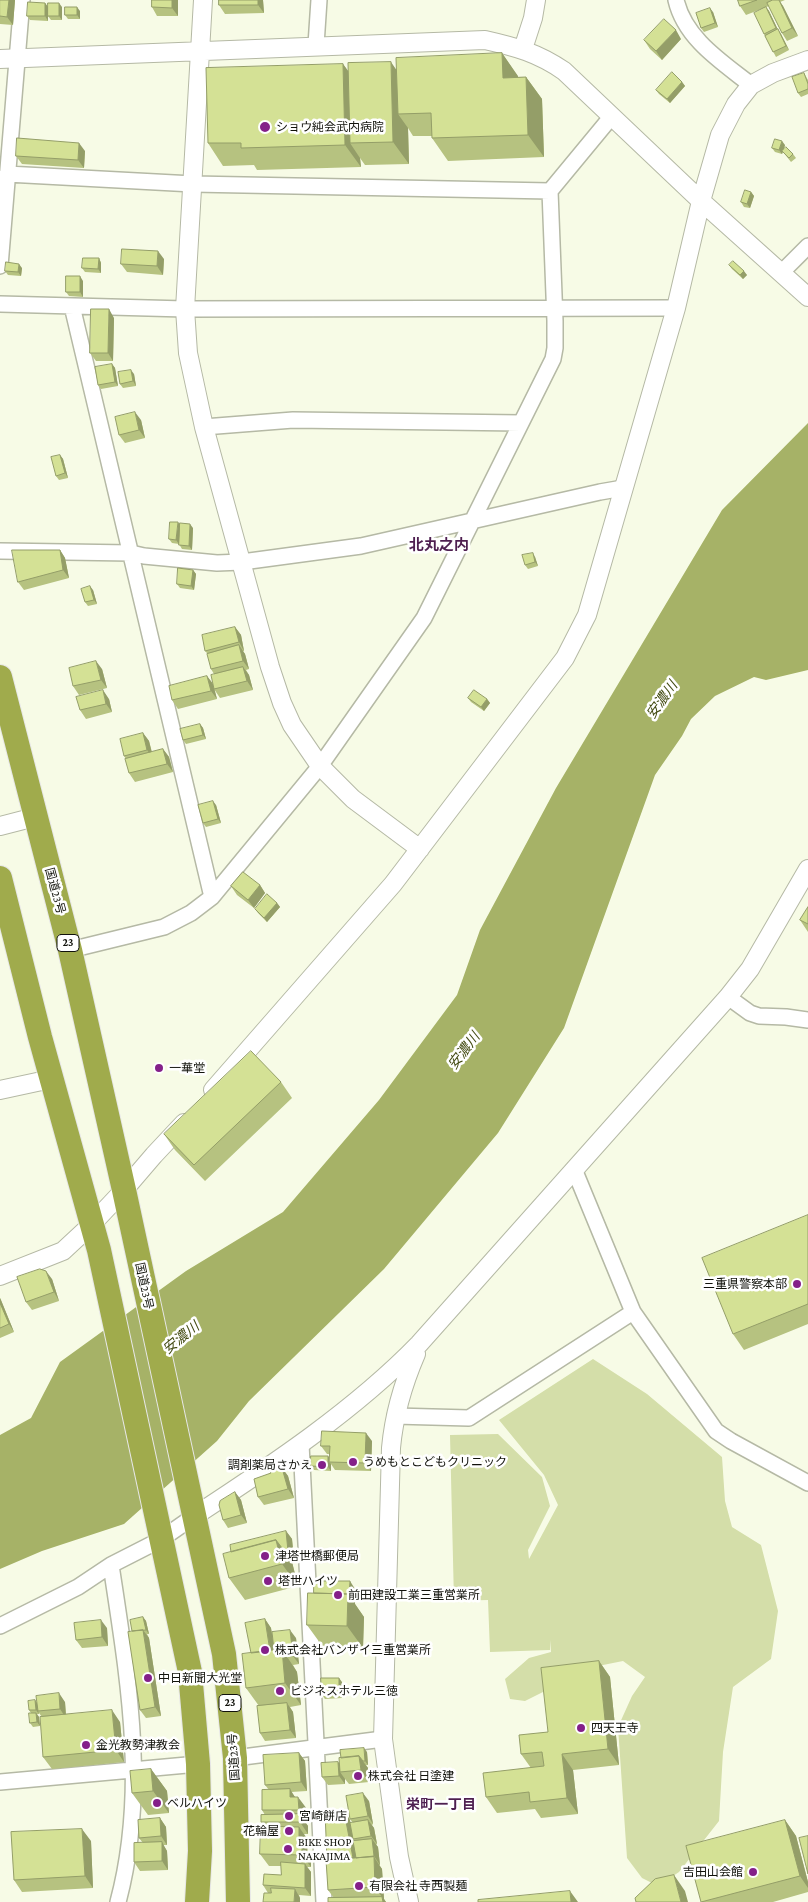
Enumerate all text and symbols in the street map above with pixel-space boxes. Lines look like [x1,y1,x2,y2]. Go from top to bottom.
marker: ショウ純会武内病院 [258,120,272,134]
place label: ショウ純会武内病院 [276,120,384,134]
district label: 北丸之内 [409,536,469,554]
water label: 安濃川 [643,678,681,722]
street label: 国道23号 [42,866,68,916]
road number: 23 [57,934,79,951]
water label: 安濃川 [445,1029,483,1073]
place label: 一華堂 [169,1061,205,1075]
marker: 一華堂 [153,1062,165,1074]
street label: 国道23号 [132,1261,156,1311]
place label: 三重県警察本部 [703,1277,787,1291]
marker: 三重県警察本部 [791,1278,803,1290]
water label: 安濃川 [159,1318,203,1358]
place label: うめもとこどもクリニック [363,1455,507,1469]
marker: うめもとこどもクリニック [347,1456,359,1468]
place label: 調剤薬局さかえ [228,1458,312,1472]
marker: 調剤薬局さかえ [316,1459,328,1471]
place label: 津塔世橋郵便局 [275,1549,359,1563]
marker: 津塔世橋郵便局 [259,1550,271,1562]
place label: 塔世ハイツ [278,1574,338,1588]
marker: 塔世ハイツ [262,1575,274,1587]
place label: 前田建設工業三重営業所 [348,1588,480,1602]
marker: 前田建設工業三重営業所 [332,1589,344,1601]
place label: 株式会社バンザイ三重営業所 [275,1643,431,1657]
marker: 株式会社バンザイ三重営業所 [259,1644,271,1656]
place label: 中日新聞大光堂 [158,1671,242,1685]
marker: 中日新聞大光堂 [142,1672,154,1684]
place label: ビジネスホテル三徳 [290,1684,398,1698]
marker: ビジネスホテル三徳 [274,1685,286,1697]
road number: 23 [219,1695,241,1712]
place label: 四天王寺 [591,1721,639,1735]
marker: 四天王寺 [575,1722,587,1734]
street label: 国道23号 [225,1733,243,1781]
place label: 金光教勢津教会 [96,1738,180,1752]
marker: 金光教勢津教会 [80,1739,92,1751]
place label: 株式会社 日塗建 [368,1769,454,1783]
marker: 株式会社 日塗建 [352,1770,364,1782]
place label: ベルハイツ [167,1796,227,1810]
marker: ベルハイツ [151,1797,163,1809]
district label: 栄町一丁目 [406,1797,476,1813]
place label: 宮崎餅店 [299,1809,347,1823]
marker: 宮崎餅店 [283,1810,295,1822]
place label: 花輪屋 [243,1824,279,1838]
marker: 花輪屋 [283,1825,295,1837]
place label: BIKE SHOP NAKAJIMA [298,1835,351,1863]
marker: BIKE SHOP NAKAJIMA [282,1843,294,1855]
place label: 吉田山会館 [683,1865,743,1879]
marker: 吉田山会館 [747,1866,759,1878]
place label: 有限会社 寺西製麺 [369,1879,467,1893]
marker: 有限会社 寺西製麺 [353,1880,365,1892]

